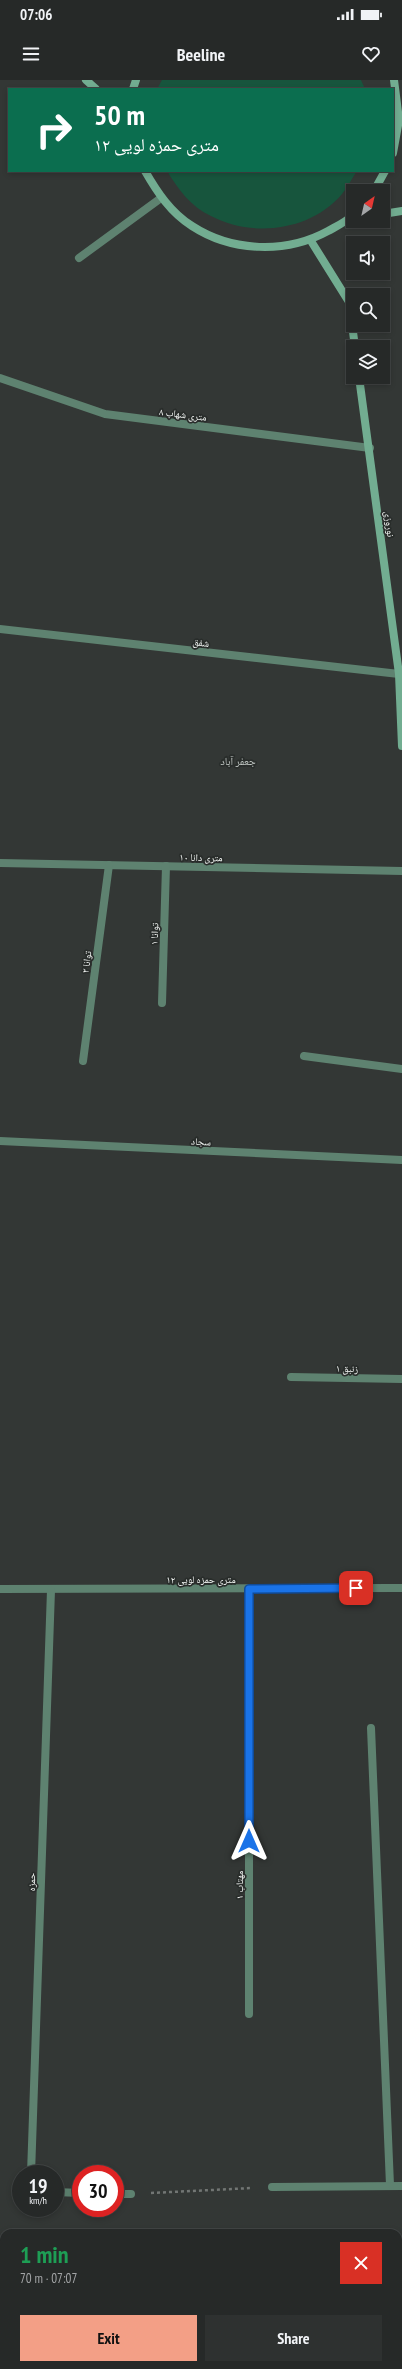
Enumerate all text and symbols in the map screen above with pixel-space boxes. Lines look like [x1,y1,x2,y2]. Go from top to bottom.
text: 07:06 [20,5,52,24]
icon: menu [20,43,42,65]
text: Beeline [177,43,225,66]
icon: heart [360,43,382,65]
text: 50 m [94,96,145,133]
icon: right [28,104,80,156]
text: ۱۲ متری حمزه لویی [94,133,219,156]
north arrow [346,184,390,228]
map controls [346,184,390,384]
button: sound [346,236,390,280]
button: search [346,288,390,332]
button: layers [346,340,390,384]
street label: ۸ متری شهاب [158,405,208,424]
street label: نوروزی [381,510,398,538]
street label: شفق [192,635,211,650]
district label: جعفر آباد [220,754,256,768]
street label: ۱۰ متری دانا [179,851,223,864]
street label: توانا ۱ [148,923,161,945]
street label: توانا ۲ [79,950,94,974]
street label: سجاد [191,1134,212,1149]
street label: زنبق ۱ [336,1362,359,1375]
pin [339,1571,373,1605]
street label: ۱۲ متری حمزه لویی [166,1573,236,1586]
icon: arrive [345,1577,367,1599]
position arrow [228,1820,270,1862]
street label: مهتاب ۱ [233,1870,246,1899]
street label: حمزه [25,1872,38,1892]
speed limit sign: 30 [72,2165,124,2217]
text: 19 [28,2173,48,2199]
text: km/h [29,2194,47,2207]
text: 1 min [20,2239,68,2270]
button: close [340,2242,382,2284]
text: 70 m · 07:07 [20,2270,77,2287]
button: Exit [20,2315,197,2361]
button: Share [205,2315,382,2361]

